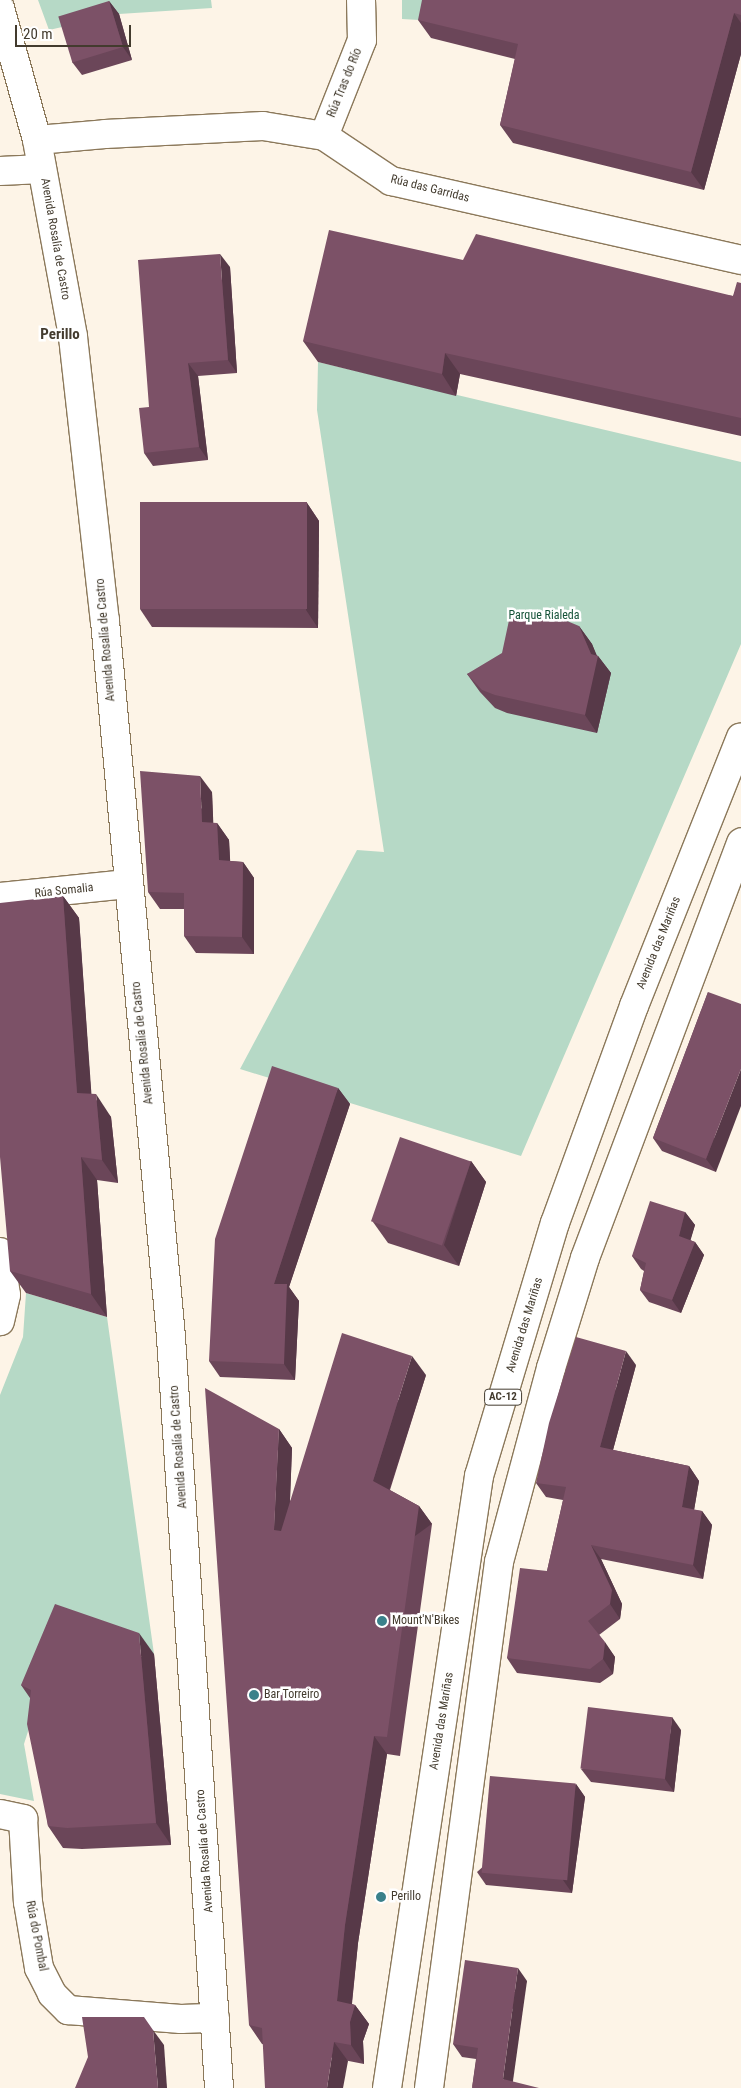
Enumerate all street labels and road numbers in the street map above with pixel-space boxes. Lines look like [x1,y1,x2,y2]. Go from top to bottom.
street label: Rúa Tras do Río [324,46,366,120]
street label: Rúa das Garridas [389,172,471,206]
street label: Avenida Rosalía de Castro [37,177,73,301]
street label: Avenida Rosalía de Castro [93,578,119,702]
street label: Rúa Somalia [34,881,94,901]
street label: Avenida das Mariñas [634,895,684,991]
street label: Avenida Rosalía de Castro [129,981,157,1105]
street label: Avenida das Mariñas [504,1276,546,1374]
street label: Avenida Rosalía de Castro [168,1385,190,1509]
road number: AC-12 [483,1388,523,1405]
street label: Avenida das Mariñas [427,1671,457,1771]
street label: Avenida Rosalía de Castro [194,1789,216,1913]
street label: Rúa do Pombal [22,1900,50,1972]

